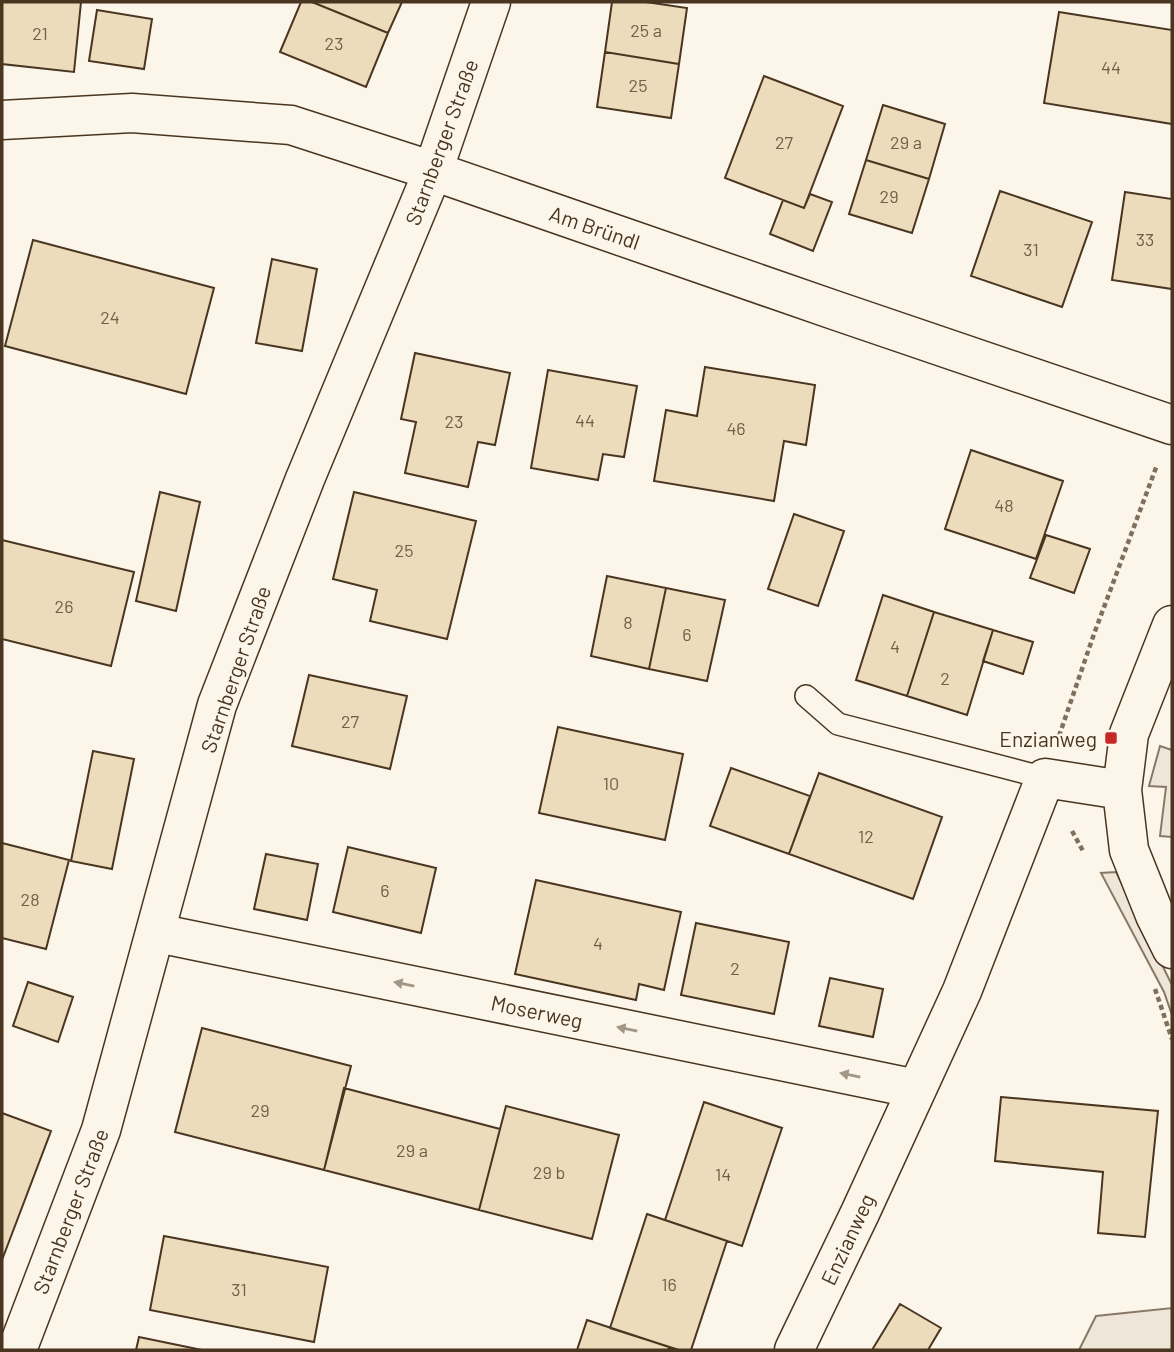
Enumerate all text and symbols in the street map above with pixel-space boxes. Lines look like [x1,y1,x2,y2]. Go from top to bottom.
house number: 25 a [630,19,662,41]
house number: 21 [32,22,48,44]
house number: 23 [325,32,343,54]
street label: Starnberger Straße [399,56,483,228]
house number: 44 [1101,56,1121,78]
house number: 25 [629,74,647,96]
house number: 27 [775,131,794,153]
house number: 29 a [890,131,922,153]
house number: 29 [879,185,899,207]
street label: Am Bründl [547,200,643,254]
house number: 33 [1136,228,1154,250]
house number: 31 [1023,238,1039,260]
house number: 24 [100,306,120,328]
house number: 44 [575,409,595,431]
house number: 23 [445,410,463,432]
house number: 46 [726,417,746,439]
house number: 48 [994,494,1014,516]
house number: 25 [395,539,413,561]
street label: Starnberger Straße [195,582,275,756]
house number: 26 [55,595,73,617]
house number: 8 [623,611,633,633]
house number: 6 [682,623,692,645]
house number: 4 [890,635,900,657]
house number: 2 [940,667,950,689]
house number: 27 [341,710,360,732]
place label: Enzianweg [999,726,1097,751]
marker: Enzianweg [1103,730,1119,746]
house number: 10 [603,772,619,794]
house number: 12 [858,825,874,847]
house number: 6 [380,879,390,901]
house number: 28 [20,888,40,910]
house number: 4 [593,932,603,954]
house number: 2 [730,957,740,979]
one-way arrow [393,978,415,989]
street label: Moserweg [489,989,585,1033]
one-way arrow [616,1024,638,1035]
one-way arrow [839,1069,861,1080]
house number: 29 [250,1099,270,1121]
street label: Starnberger Straße [27,1125,113,1297]
house number: 29 a [396,1139,428,1161]
house number: 29 b [533,1161,565,1183]
house number: 14 [715,1163,731,1185]
street label: Enzianweg [815,1189,879,1289]
house number: 16 [661,1273,677,1295]
house number: 31 [231,1278,247,1300]

